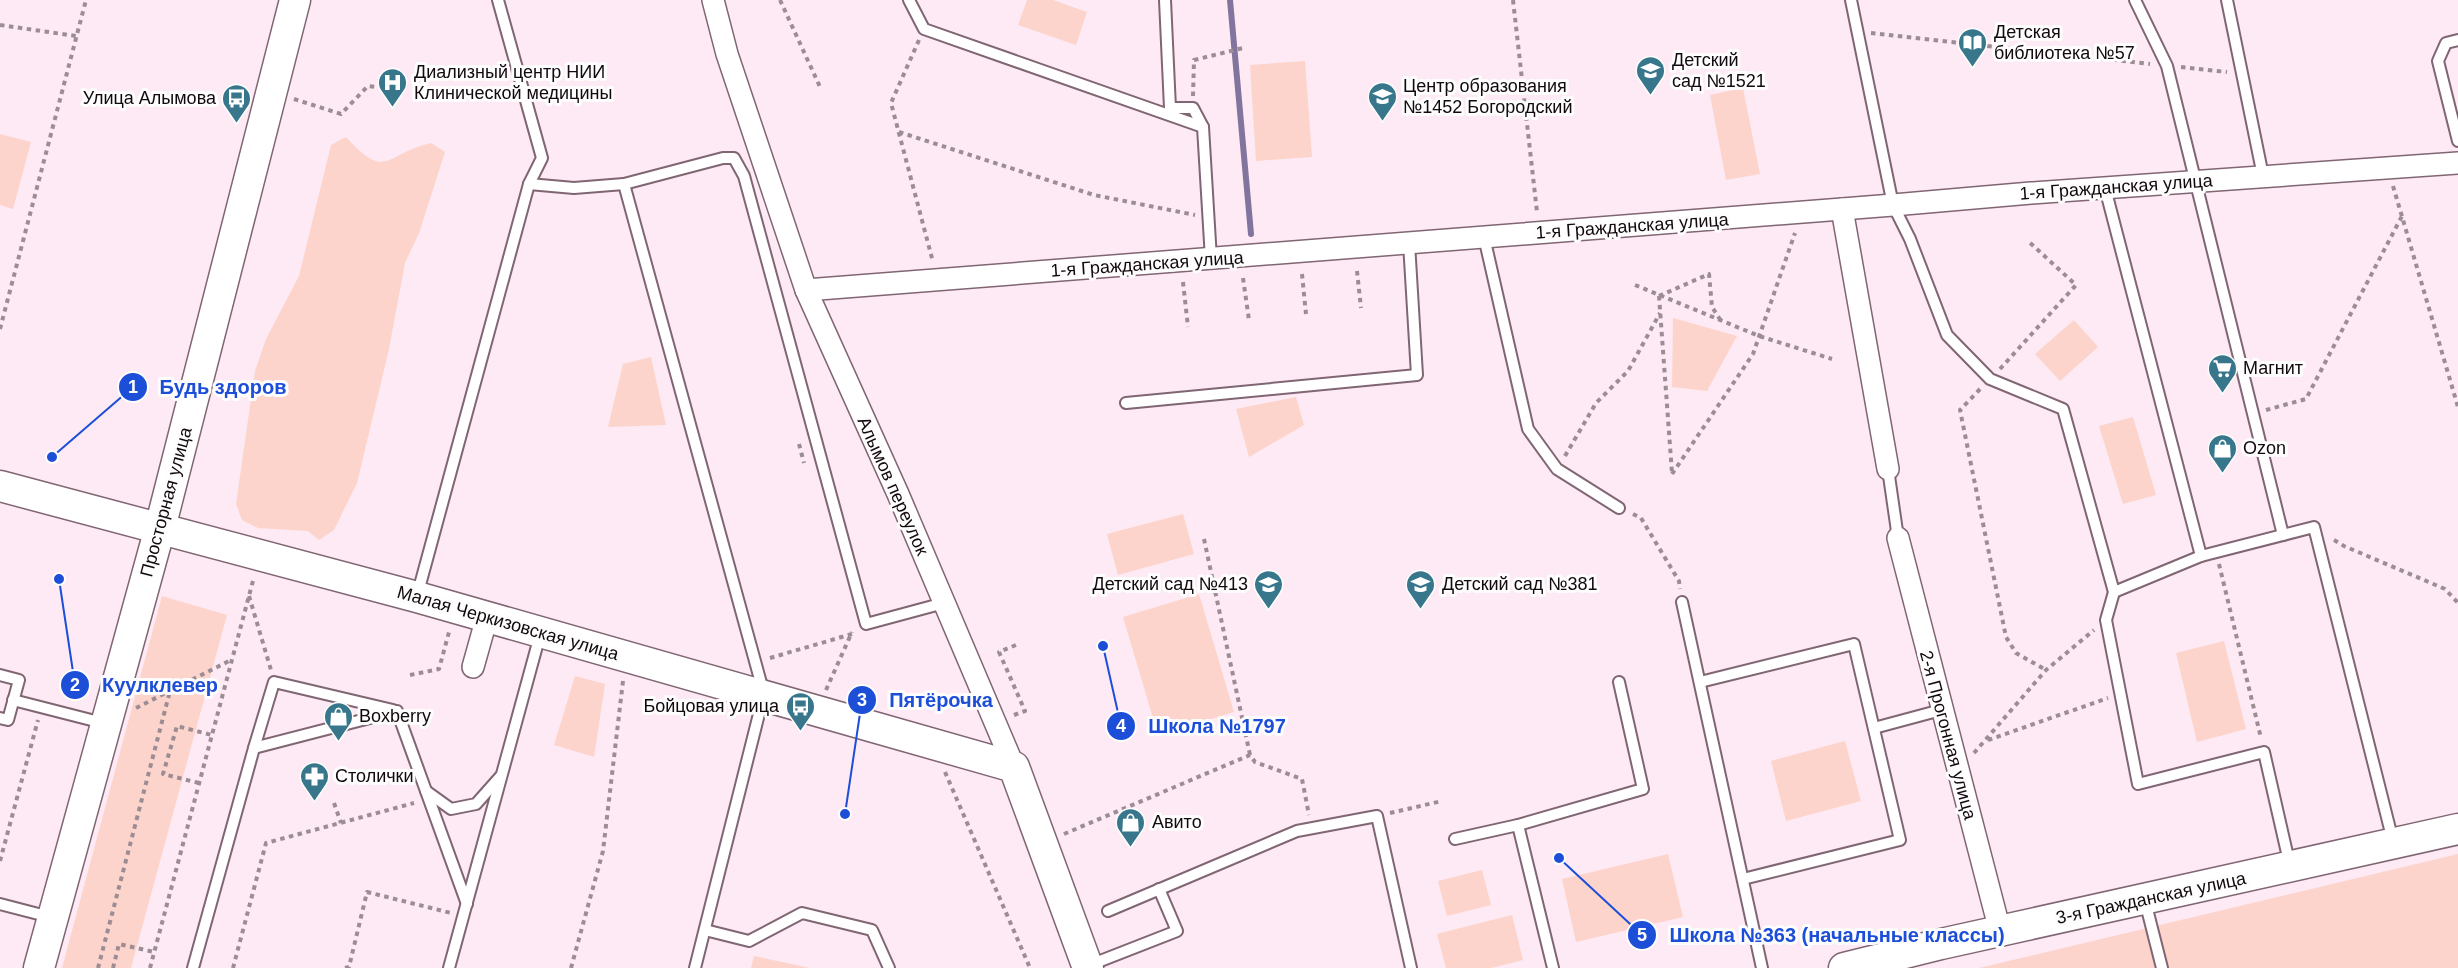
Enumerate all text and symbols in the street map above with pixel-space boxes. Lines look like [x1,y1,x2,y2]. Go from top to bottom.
place label: Детская библиотека №57 [1994,22,2135,63]
library icon: Детская библиотека №57 [1957,26,1989,68]
place label: Детский сад №1521 [1672,50,1766,91]
school or university icon: Детский сад №1521 [1635,54,1667,96]
place label: Диализный центр НИИ Клинической медицины [414,62,612,103]
hospital icon: Диализный центр НИИ Клинической медицины [377,66,409,108]
place label: Центр образования №1452 Богородский [1403,76,1572,117]
school or university icon: Центр образования №1452 Богородский [1366,80,1398,122]
bus stop icon: Улица Алымова [221,82,253,124]
place label: Улица Алымова [83,88,217,108]
street label: 1-я Гражданская улица [2019,170,2214,204]
street label: 1-я Гражданская улица [1535,209,1730,243]
street label: 1-я Гражданская улица [1050,247,1245,281]
supermarket icon: Магнит [2206,352,2238,394]
place label: Магнит [2243,358,2303,378]
callout: Будь здоров [118,368,299,406]
text: Будь здоров [160,376,286,398]
text: 1 [128,377,138,397]
street label: Алымов переулок [854,414,933,558]
street label: Просторная улица [136,424,196,579]
shop icon: Ozon [2206,432,2238,474]
place label: Ozon [2243,438,2286,458]
school or university icon: Детский сад №413 [1253,568,1285,610]
school or university icon: Детский сад №381 [1405,568,1437,610]
place label: Детский сад №413 [1093,574,1248,594]
place label: Детский сад №381 [1442,574,1598,594]
street label: Малая Черкизовская улица [395,582,622,664]
street label: 2-я Прогонная улица [1916,648,1980,823]
callout: Куулклевер [60,666,230,704]
text: Куулклевер [102,674,218,696]
text: 2 [70,675,80,695]
callout: Пятёрочка [847,681,1005,719]
text: Пятёрочка [889,689,994,711]
bus stop icon: Бойцовая улица [784,690,816,732]
text: 3 [857,690,867,710]
place label: Бойцовая улица [643,696,780,716]
shop icon: Boxberry [322,700,354,742]
place label: Boxberry [359,706,431,726]
callout: Школа №1797 [1106,707,1298,745]
text: Школа №1797 [1148,715,1286,737]
text: 4 [1116,716,1126,736]
pharmacy icon: Столички [298,760,330,802]
place label: Столички [335,766,414,786]
shop icon: Авито [1115,806,1147,848]
place label: Авито [1152,812,1202,832]
street label: 3-я Гражданская улица [2054,868,2249,928]
callout: Школа №363 (начальные классы) [1627,916,2016,954]
text: Школа №363 (начальные классы) [1669,924,2005,946]
text: 5 [1637,925,1647,945]

